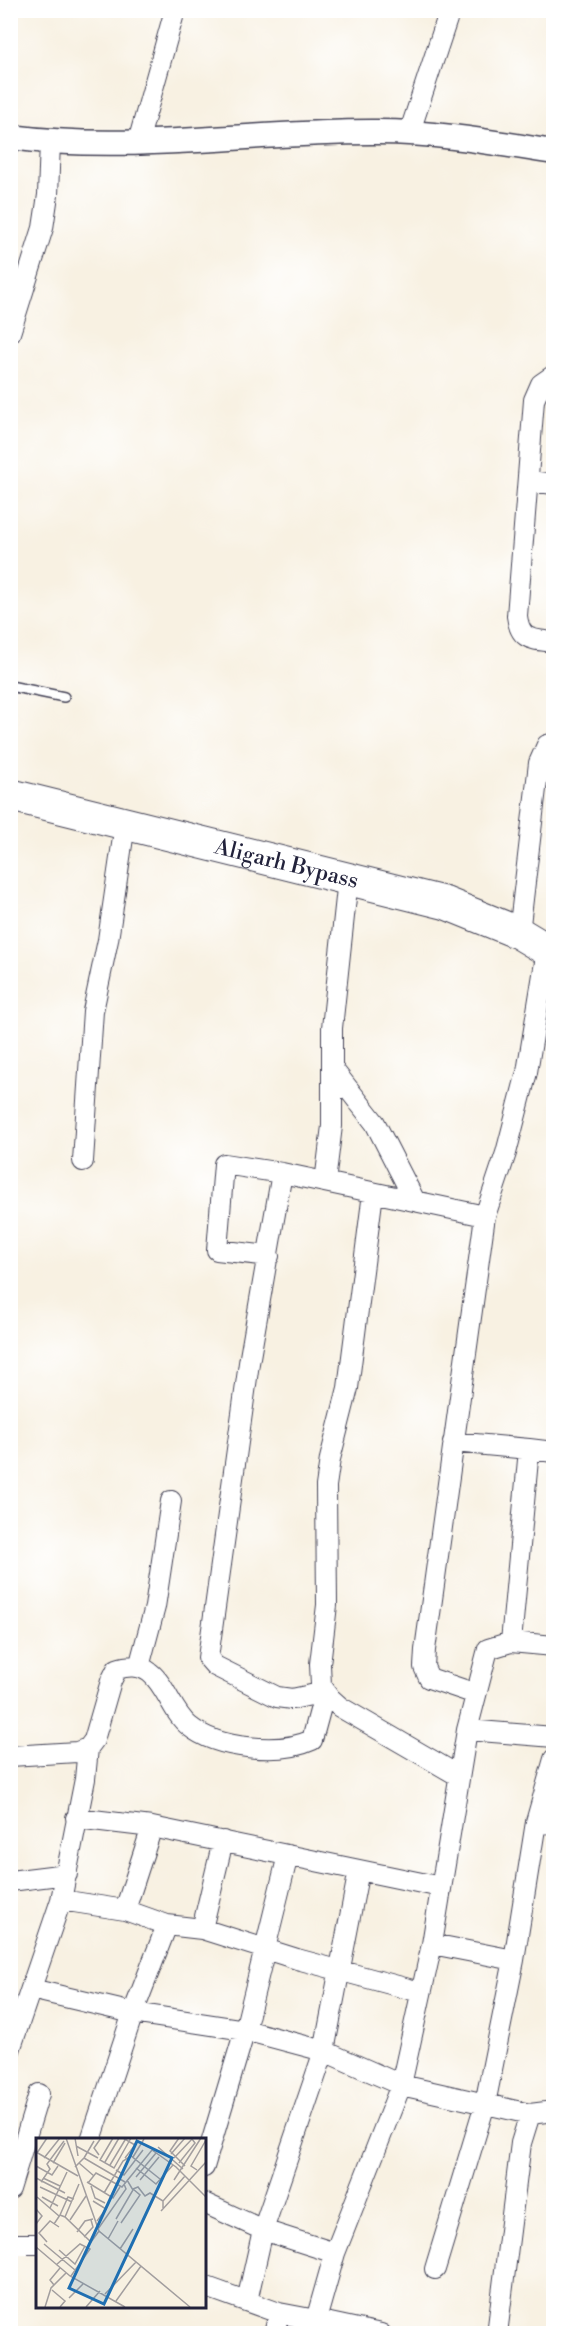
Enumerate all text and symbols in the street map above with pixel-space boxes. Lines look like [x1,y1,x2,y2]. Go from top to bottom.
street label: Aligarh Bypass [211,833,361,894]
inset map [36,2138,206,2308]

